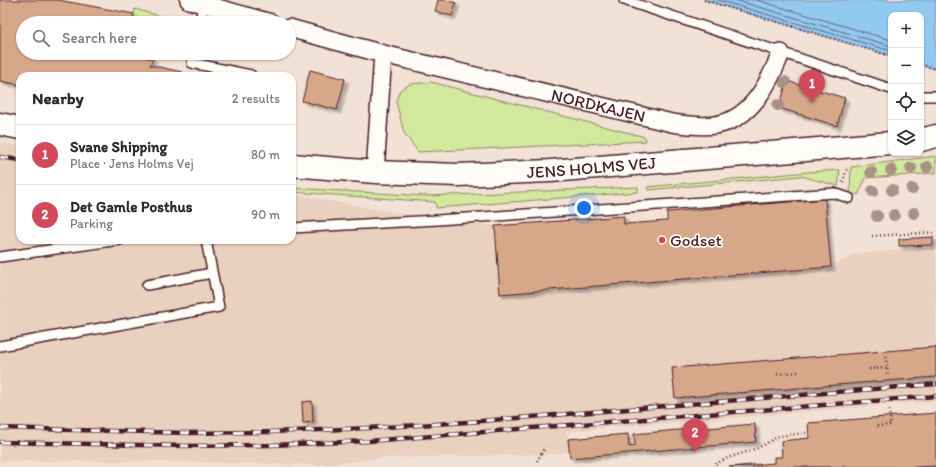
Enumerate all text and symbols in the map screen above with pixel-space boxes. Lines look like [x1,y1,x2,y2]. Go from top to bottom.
map controls [888,12,924,156]
button: + [888,12,924,48]
search box [16,16,296,60]
icon: search [30,27,52,49]
text: Search here [62,29,137,47]
button: − [888,48,924,84]
pin: 1 [799,70,825,103]
button: locate [888,84,924,120]
street label: NORDKAJEN [549,85,647,126]
text: Nearby [32,88,84,108]
text: 2 results [232,91,280,106]
button: layers [888,120,924,156]
text: Svane Shipping [70,138,167,156]
text: 1 [42,147,48,162]
text: 80 m [251,147,280,162]
street label: JENS HOLMS VEJ [526,152,657,182]
text: Place · Jens Holms Vej [70,156,194,171]
text: Det Gamle Posthus [70,198,192,216]
your location [574,198,594,218]
text: 2 [42,207,48,222]
text: 90 m [251,207,280,222]
text: Parking [70,216,113,231]
place label: Godset [670,230,722,250]
marker: Godset [657,235,667,245]
pin: 2 [682,419,708,452]

